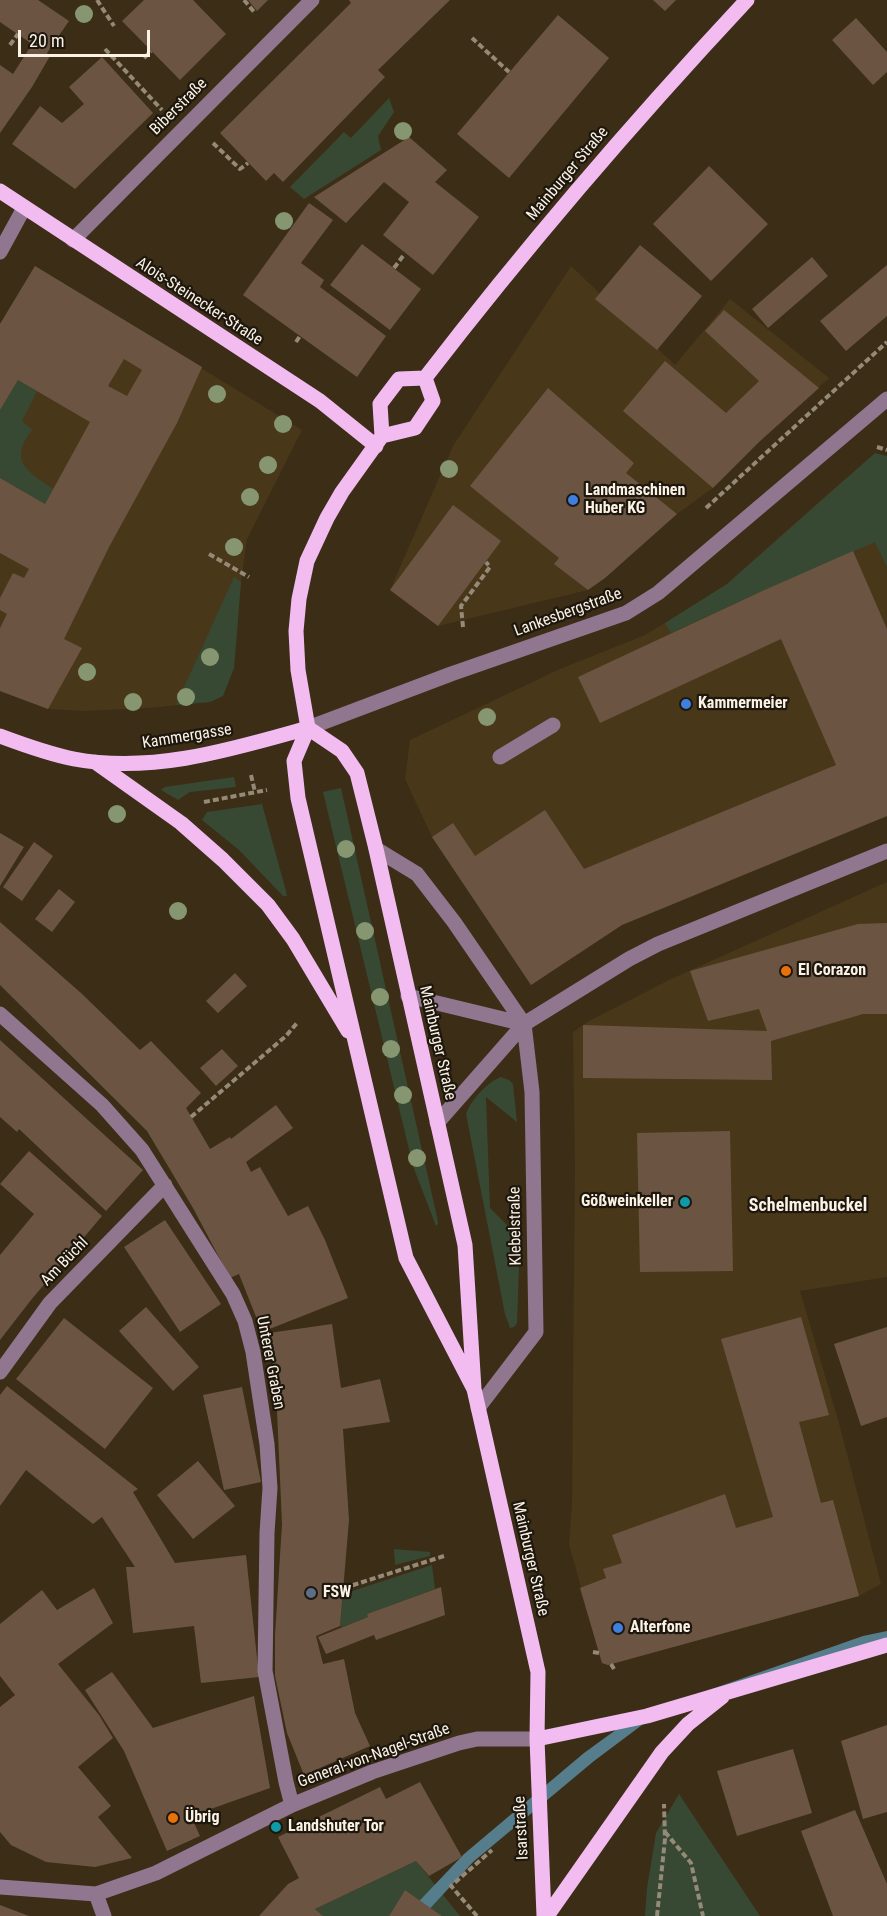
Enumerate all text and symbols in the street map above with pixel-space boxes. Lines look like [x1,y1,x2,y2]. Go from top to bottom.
scale bar [21,18,153,56]
text: 20 m [29,30,64,51]
street label: Biberstraße [146,74,212,140]
street label: Mainburger Straße [523,123,613,225]
street label: Alois-Steinecker-Straße [132,254,266,350]
place label: Landmaschinen Huber KG [585,481,685,519]
marker: Landmaschinen Huber KG [566,493,580,507]
street label: Lankesbergstraße [512,585,624,641]
place label: Kammermeier [698,694,788,714]
marker: Kammermeier [679,697,693,711]
street label: Kammergasse [141,720,233,754]
place label: El Corazon [798,961,866,981]
marker: El Corazon [779,964,793,978]
street label: Mainburger Straße [415,984,459,1102]
street label: Klebelstraße [506,1186,526,1266]
place label: Gößweinkeller [581,1192,673,1212]
marker: Gößweinkeller [678,1195,692,1209]
district label: Schelmenbuckel [749,1195,867,1217]
street label: Am Büchl [37,1234,93,1290]
street label: Unterer Graben [252,1315,288,1411]
street label: Mainburger Straße [508,1500,552,1618]
place label: FSW [323,1583,351,1603]
marker: FSW [304,1586,318,1600]
place label: Alterfone [630,1618,690,1638]
marker: Alterfone [611,1621,625,1635]
street label: General-von-Nagel-Straße [295,1720,453,1792]
street label: Isarstraße [511,1796,533,1860]
place label: Übrig [185,1808,219,1828]
marker: Übrig [166,1811,180,1825]
place label: Landshuter Tor [288,1817,384,1837]
marker: Landshuter Tor [269,1820,283,1834]

